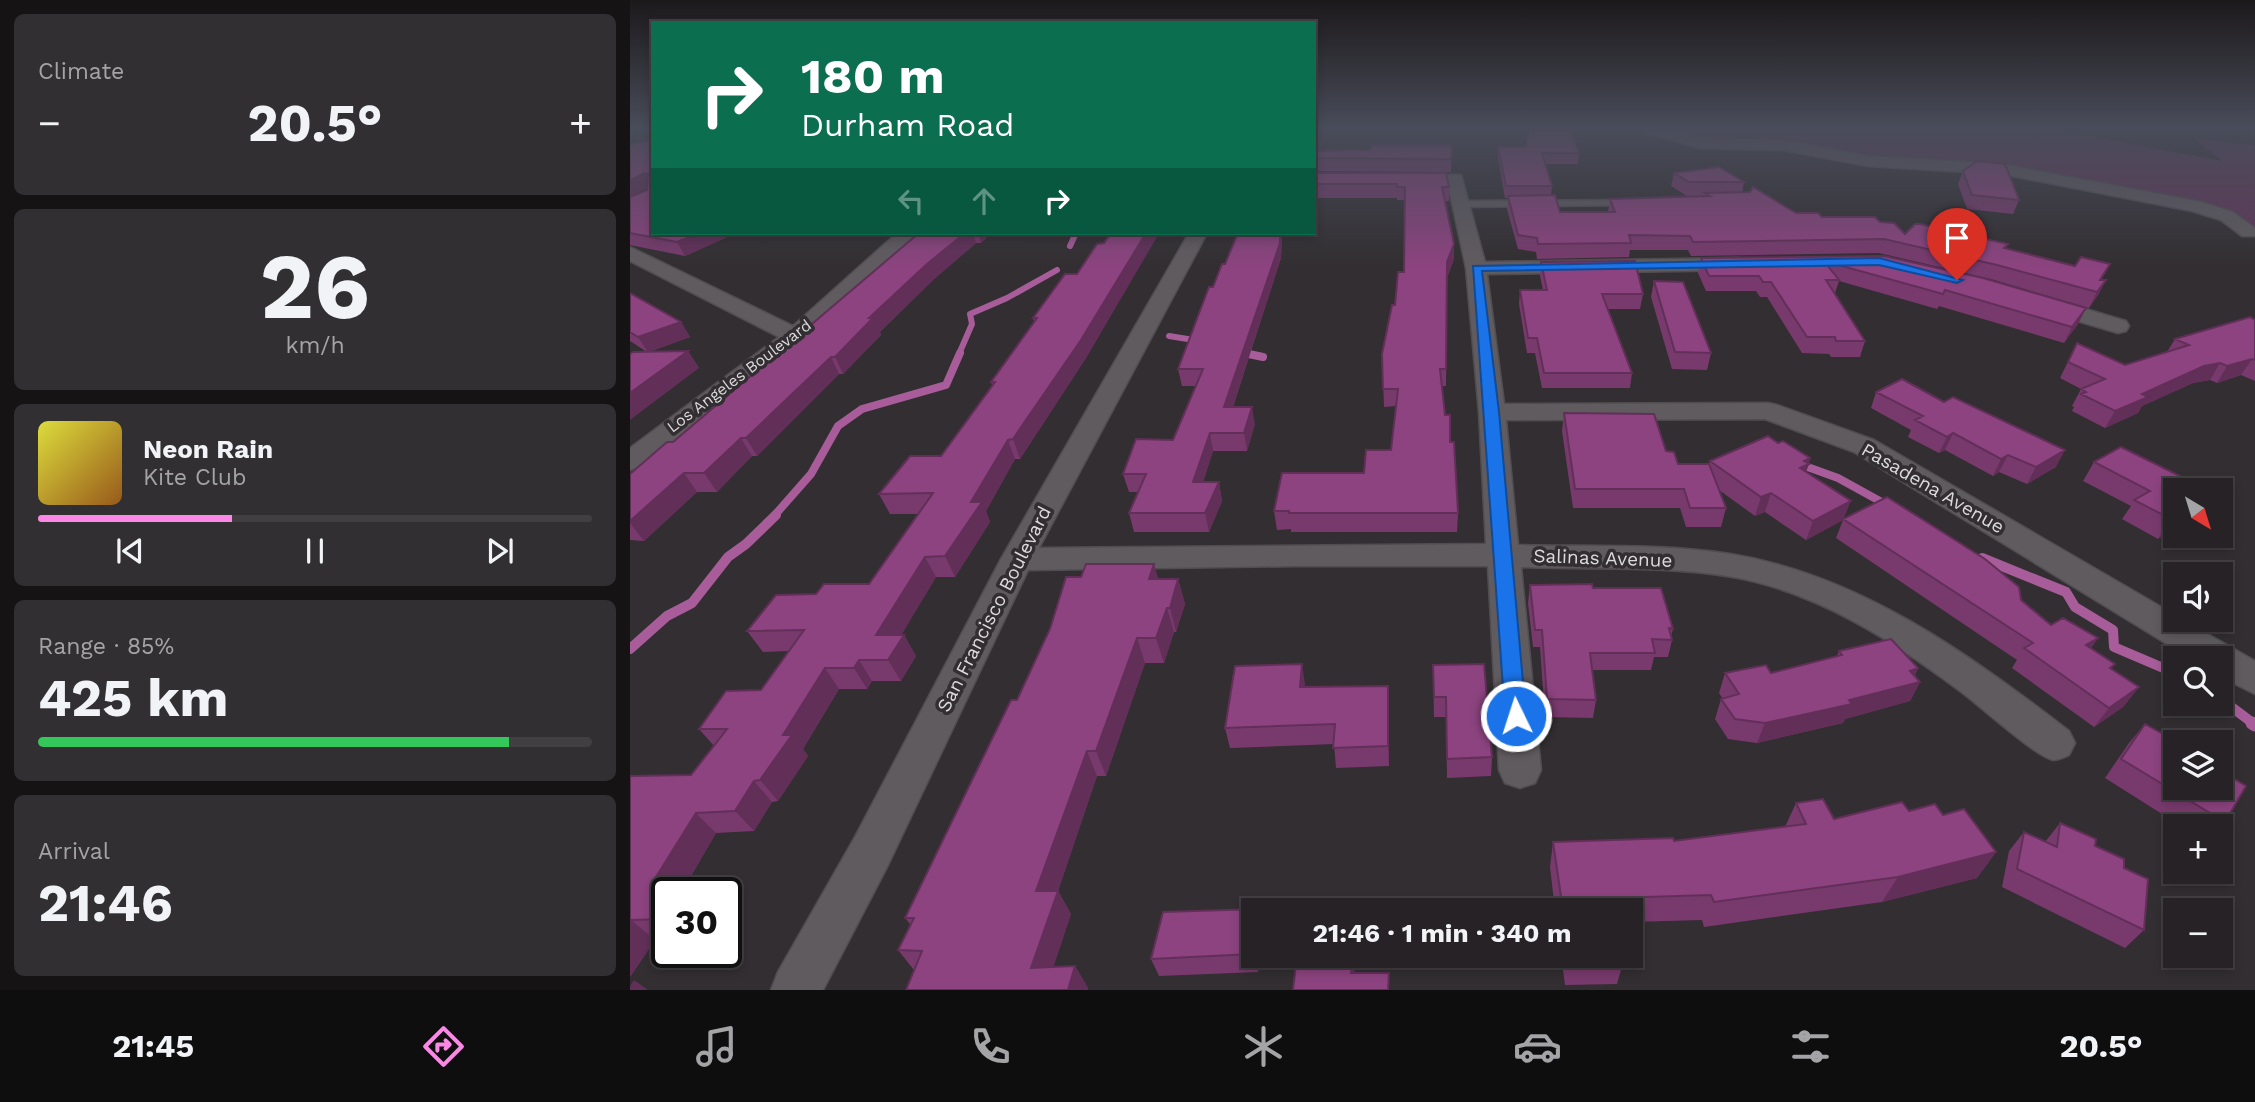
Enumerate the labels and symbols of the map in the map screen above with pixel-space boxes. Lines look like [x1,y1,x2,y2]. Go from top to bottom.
pin [1927,208,1987,280]
street label: Los Angeles Boulevard [663,316,815,436]
street label: Pasadena Avenue [1858,438,2008,538]
north arrow [2163,478,2233,548]
street label: San Francisco Boulevard [932,502,1056,716]
street label: Salinas Avenue [1533,544,1673,572]
position arrow [1479,679,1553,753]
speed limit sign: 30 [651,877,742,968]

